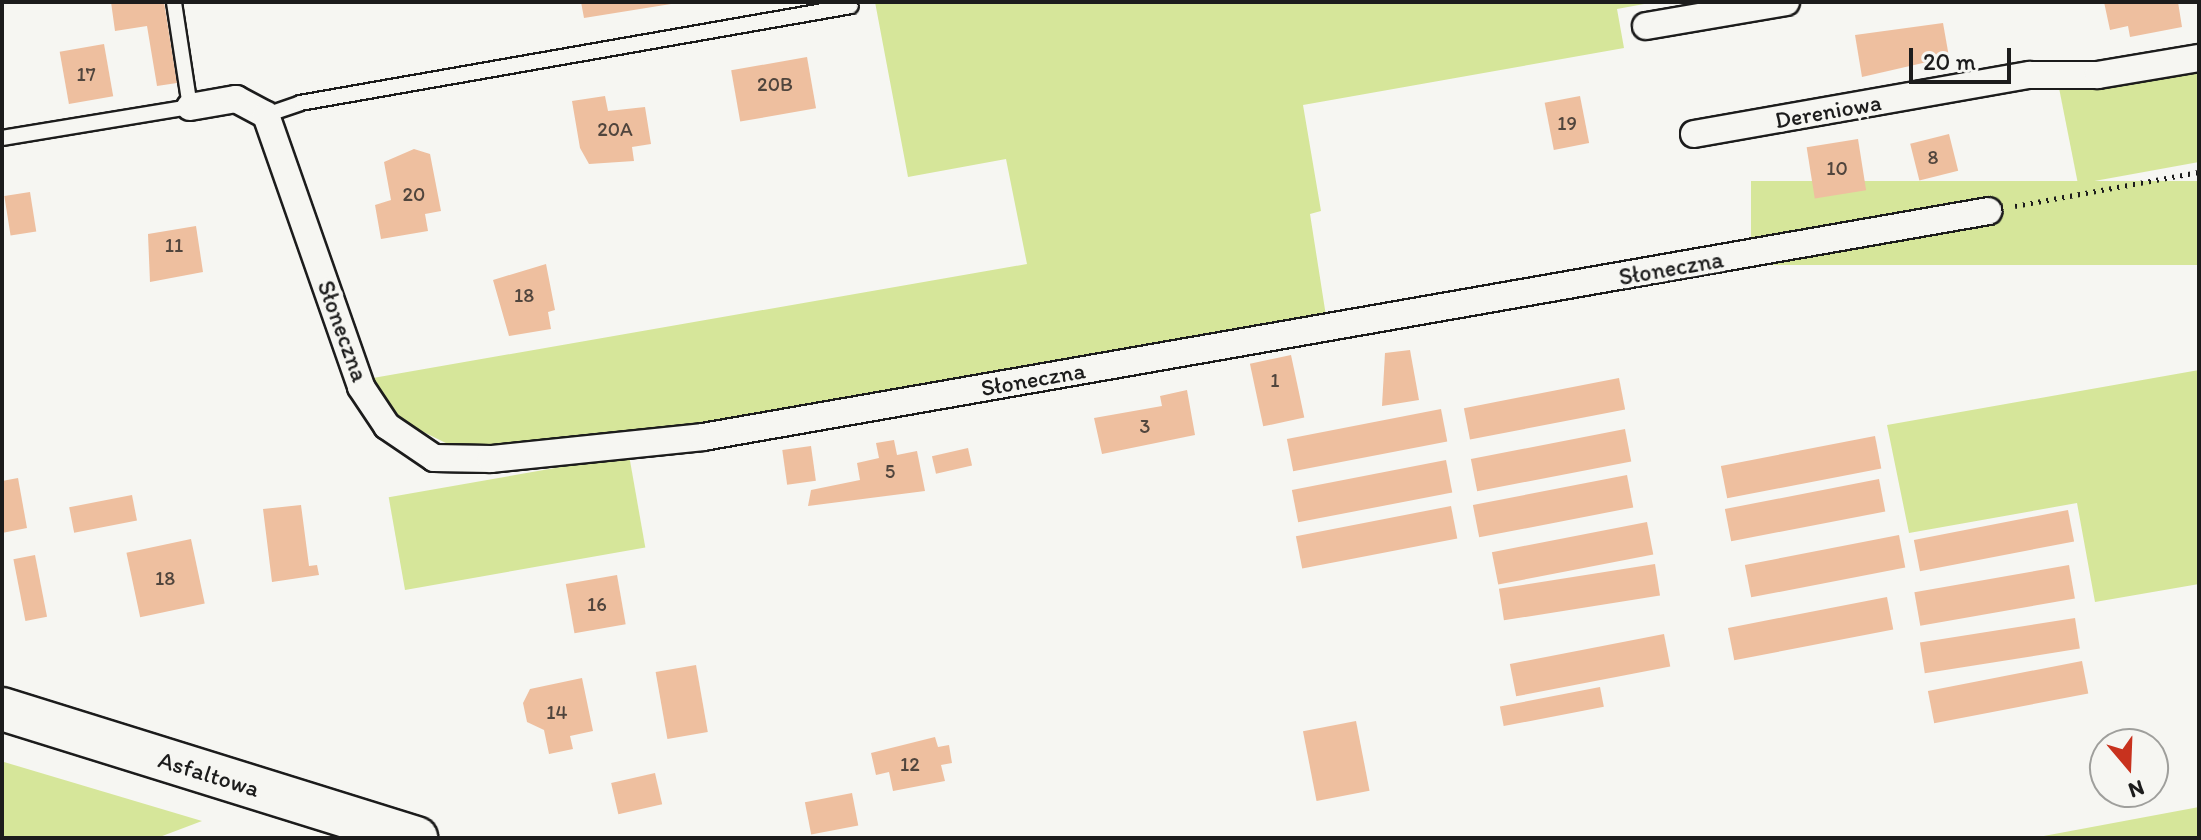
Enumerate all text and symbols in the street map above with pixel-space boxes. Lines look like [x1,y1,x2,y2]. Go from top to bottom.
scale bar [1913,32,2015,82]
text: 20 m [1923,47,1976,76]
house number: 17 [76,62,96,86]
house number: 20B [757,72,793,96]
street label: Dereniowa [1773,87,1883,135]
house number: 19 [1557,111,1577,135]
house number: 20A [597,117,633,141]
house number: 8 [1928,145,1938,169]
house number: 10 [1826,156,1848,180]
house number: 20 [403,182,425,206]
house number: 11 [165,233,183,257]
street label: Słoneczna [1616,245,1726,291]
street label: Słoneczna [311,276,375,386]
house number: 18 [514,283,534,307]
street label: Słoneczna [978,356,1088,402]
house number: 1 [1270,368,1280,392]
house number: 3 [1140,414,1150,438]
house number: 5 [885,459,895,483]
house number: 18 [155,566,175,590]
house number: 16 [587,592,607,616]
house number: 14 [546,700,568,724]
north arrow [2089,728,2169,808]
street label: Asfaltowa [155,745,263,803]
house number: 12 [900,752,920,776]
text: N [2125,774,2148,804]

